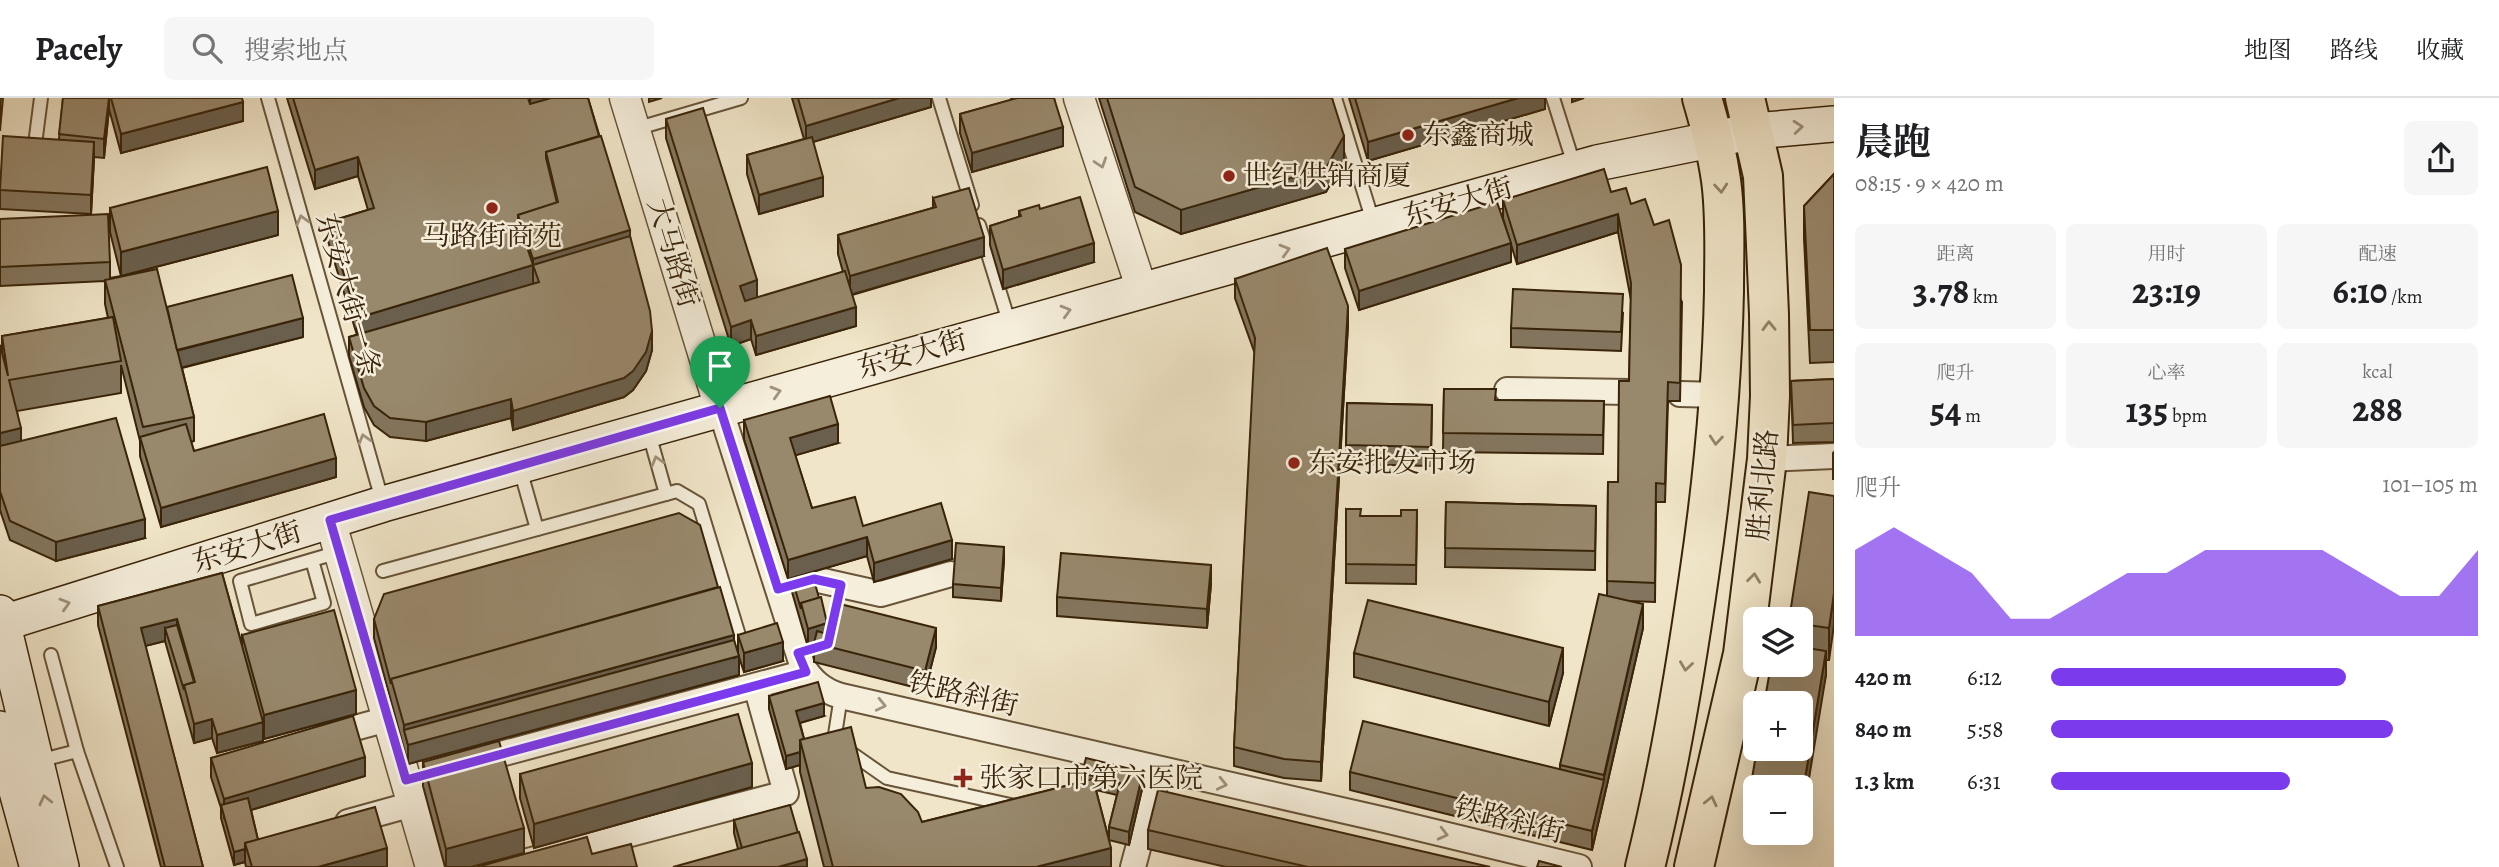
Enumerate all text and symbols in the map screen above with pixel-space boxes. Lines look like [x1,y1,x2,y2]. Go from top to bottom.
search box [164,17,654,80]
text: Pacely [35,26,122,71]
icon: search [188,29,226,67]
text: 搜索地点 [244,33,348,68]
text: 地图 [2244,34,2292,66]
text: 路线 [2330,34,2378,66]
text: 收藏 [2416,34,2464,66]
place label: 东鑫商城 [1422,116,1534,154]
text: 晨跑 [1855,116,1931,168]
one-way arrow [1793,120,1804,135]
button: share [2404,121,2478,195]
marker: 东鑫商城 [1400,127,1416,143]
one-way arrow [1092,157,1107,169]
place label: 世纪供销商厦 [1243,157,1411,195]
marker: 世纪供销商厦 [1221,168,1237,184]
street label: 东安大街 [1399,168,1517,236]
text: 08:15 · 9 × 420 m [1855,168,2004,199]
one-way arrow [1713,183,1728,194]
street label: 大马路街 [638,194,708,312]
marker: 马路街商苑 [484,200,500,216]
street label: 东安大街一条 [307,209,389,381]
one-way arrow [295,214,310,226]
place label: 马路街商苑 [422,217,562,255]
text: 距离 [1936,241,1975,267]
text: 用时 [2147,241,2186,267]
text: 配速 [2358,241,2397,267]
one-way arrow [1279,244,1291,258]
text: 3.78 [1913,267,1969,315]
text: 23:19 [2132,267,2201,315]
text: 6:10 [2332,267,2387,315]
text: km [1969,284,1998,310]
text: /km [2387,284,2423,310]
one-way arrow [1060,305,1072,320]
street label: 东安大街 [853,320,971,388]
one-way arrow [1761,321,1777,331]
pin [690,336,750,408]
icon: arrive [701,347,739,385]
text: kcal [2362,359,2393,385]
text: 爬升 [1936,360,1975,386]
text: 心率 [2147,360,2186,386]
text: 288 [2352,385,2403,433]
one-way arrow [770,386,782,401]
text: 54 [1930,386,1961,434]
text: 135 [2126,386,2168,434]
text: m [1961,403,1981,429]
text: bpm [2168,403,2207,429]
street label: 胜利北路 [1739,428,1787,542]
one-way arrow [357,433,372,445]
one-way arrow [1709,435,1724,446]
place label: 东安批发市场 [1308,444,1476,482]
marker: 东安批发市场 [1286,455,1302,471]
one-way arrow [650,456,665,468]
text: 101–105 m [2382,469,2478,500]
text: 爬升 [1855,472,1901,503]
street label: 东安大街 [188,512,306,582]
one-way arrow [1746,572,1761,583]
one-way arrow [59,597,71,612]
map controls [1743,607,1813,845]
button: layers [1743,607,1813,677]
one-way arrow [1679,660,1694,671]
text: 420 m [1855,662,1912,693]
text: 6:12 [1967,662,2002,693]
street label: 铁路斜街 [904,663,1022,725]
button: + [1743,691,1813,761]
one-way arrow [875,697,887,711]
text: 840 m [1855,714,1912,745]
text: 5:58 [1967,714,2003,745]
place label: 张家口市第六医院 [979,759,1203,797]
text: 1.3 km [1855,766,1915,797]
text: 6:31 [1967,766,2001,797]
marker: 张家口市第六医院 [953,768,973,788]
one-way arrow [1216,775,1228,790]
button: − [1743,775,1813,845]
street label: 铁路斜街 [1450,788,1568,852]
one-way arrow [39,795,54,807]
one-way arrow [1703,795,1717,807]
one-way arrow [1437,826,1449,841]

